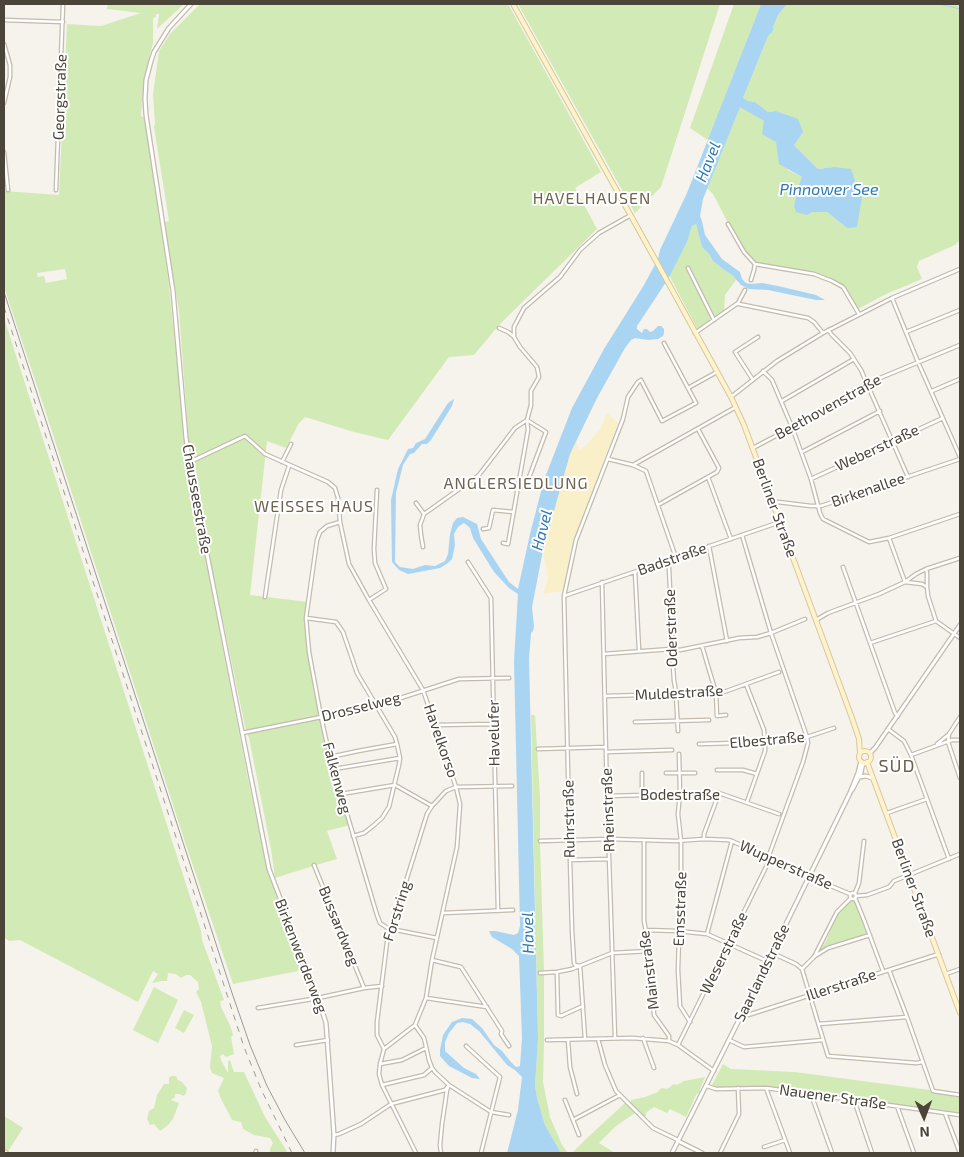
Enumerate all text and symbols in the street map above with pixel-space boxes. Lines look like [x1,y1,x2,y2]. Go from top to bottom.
street label: Georgstraße [50,54,70,140]
water label: Havel [691,139,725,185]
water label: Pinnower See [779,180,879,200]
district label: HAVELHAUSEN [531,189,653,209]
street label: Beethovenstraße [772,370,884,444]
street label: Weberstraße [832,421,922,475]
street label: Chausseestraße [178,443,216,555]
street label: Berliner Straße [749,456,801,560]
street label: Birkenallee [829,469,907,511]
district label: ANGLERSIEDLUNG [442,474,590,494]
district label: WEISSES HAUS [253,497,375,517]
water label: Havel [528,507,556,553]
street label: Badstraße [635,539,709,579]
street label: Oderstraße [661,588,681,668]
street label: Muldestraße [634,682,724,704]
street label: Drosselweg [320,689,402,725]
street label: Havelufer [484,699,504,767]
street label: Havelkorso [420,702,462,780]
street label: Elbestraße [729,728,805,752]
street label: Falkenweg [319,740,355,816]
district label: SÜD [878,755,916,777]
street label: Rheinstraße [598,768,618,852]
street label: Ruhrstraße [559,780,579,858]
street label: Bodestraße [640,786,720,804]
street label: Wupperstraße [737,836,835,894]
street label: Berliner Straße [888,836,940,940]
street label: Emsstraße [670,871,690,947]
street label: Forstring [379,878,415,944]
street label: Bussardweg [315,883,363,969]
street label: Birkenwerderweg [271,896,331,1016]
street label: Weserstraße [696,909,752,997]
water label: Havel [518,912,538,954]
street label: Saarlandstraße [731,921,793,1025]
street label: Mainstraße [635,929,663,1011]
street label: Illerstraße [804,965,878,1005]
street label: Nauener Straße [778,1081,888,1113]
north arrow [899,1092,949,1142]
text: N [919,1124,930,1141]

